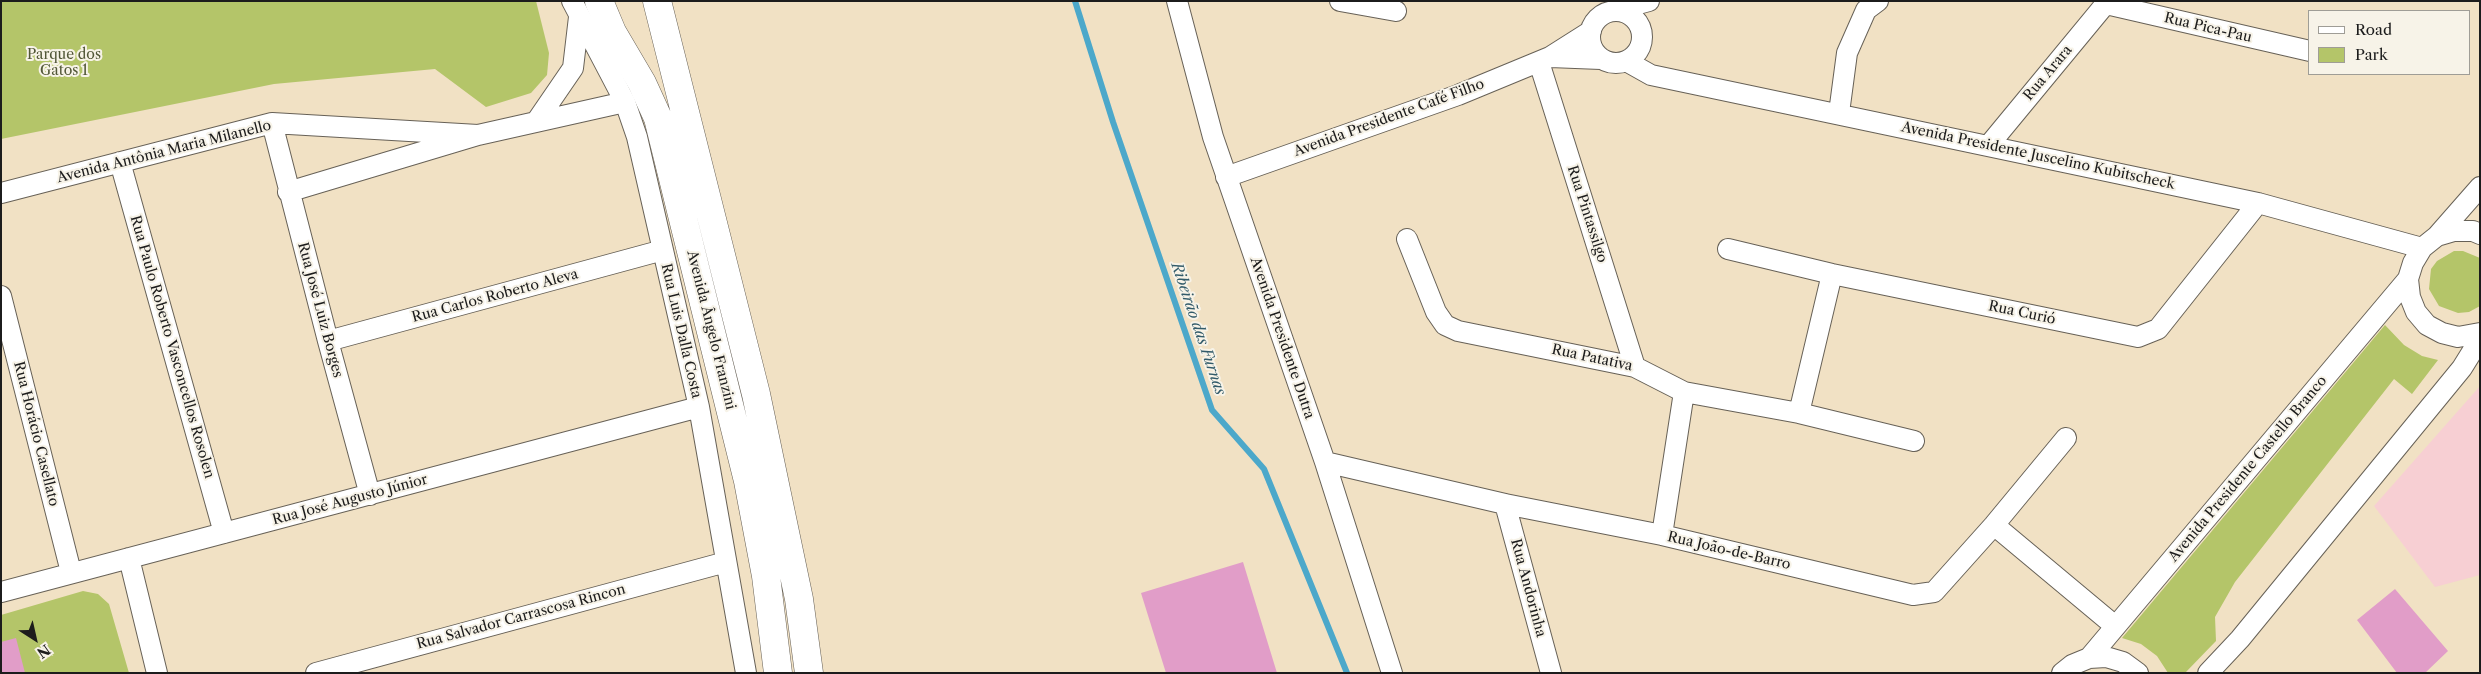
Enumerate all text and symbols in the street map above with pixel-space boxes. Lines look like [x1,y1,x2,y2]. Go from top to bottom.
street label: Rua Pica-Pau [2162,10,2254,46]
legend [2308,10,2471,75]
text: Road [2355,20,2392,39]
street label: Rua Arara [2020,42,2076,104]
text: Park [2355,45,2388,64]
park label: Parque dos Gatos 1 [27,47,101,80]
street label: Avenida Presidente Café Filho [1291,76,1487,160]
street label: Avenida Antônia Maria Milanello [55,117,273,187]
street label: Avenida Presidente Juscelino Kubitscheck [1900,119,2176,193]
street label: Rua Pintassilgo [1563,163,1611,265]
street label: Rua Paulo Roberto Vasconcellos Rosolen [126,214,218,480]
street label: Rua José Luiz Borges [294,240,346,380]
street label: Avenida Ângelo Franzini [683,249,739,411]
street label: Avenida Presidente Dutra [1246,255,1318,421]
water label: Ribeirão das Furnas [1167,260,1229,398]
street label: Rua Luis Dalla Costa [657,262,705,400]
street label: Rua Carlos Roberto Aleva [410,266,580,326]
street label: Rua Curió [1987,298,2057,328]
street label: Rua Patativa [1550,341,1634,375]
street label: Rua Horácio Casellato [10,360,62,508]
street label: Avenida Presidente Castello Branco [2165,373,2331,565]
street label: Rua José Augusto Júnior [271,471,429,529]
street label: Rua João-de-Barro [1666,529,1792,573]
street label: Rua Andorinha [1507,537,1549,639]
street label: Rua Salvador Carrascosa Rincon [415,581,627,653]
north arrow [10,614,60,664]
text: N [33,640,54,662]

